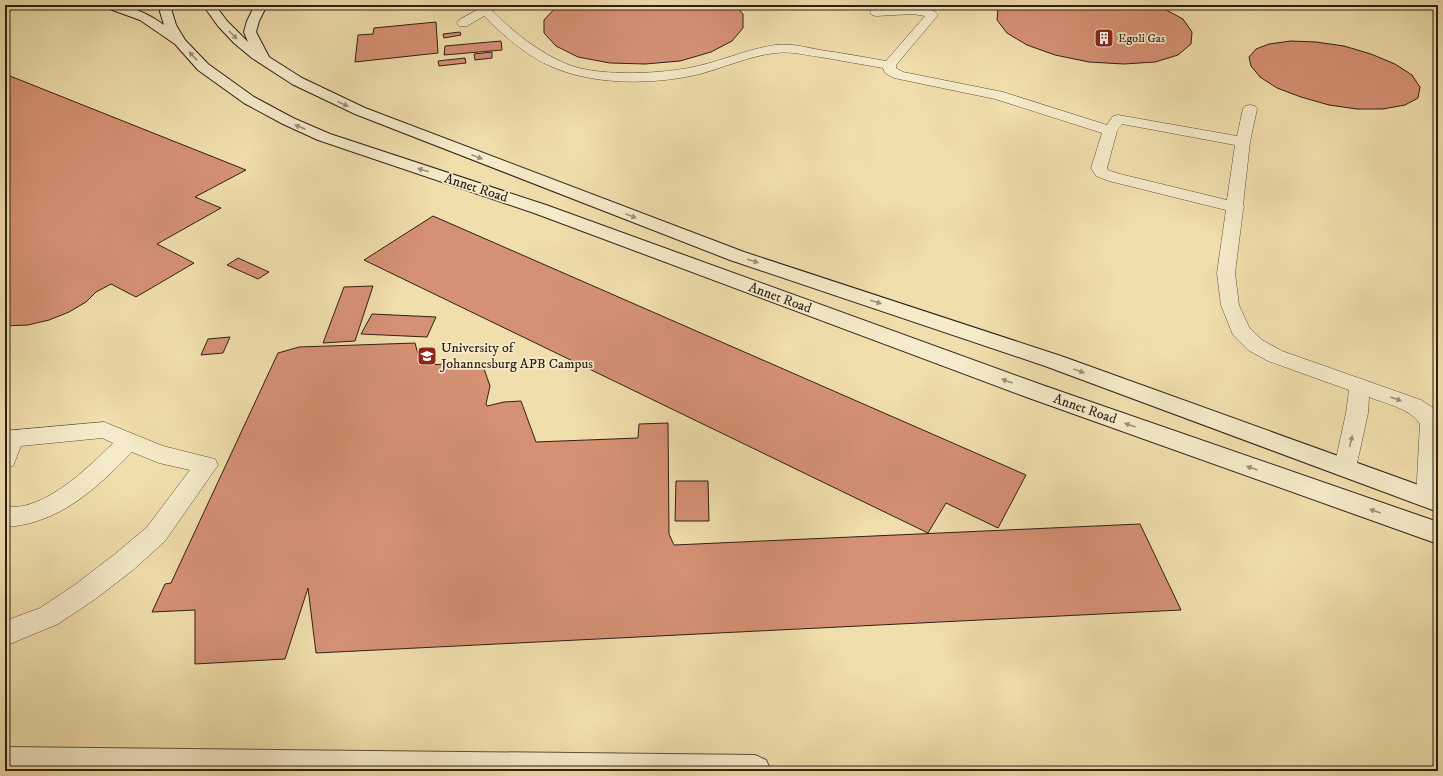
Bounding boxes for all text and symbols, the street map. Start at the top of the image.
building icon: Egoli Gas [1093,27,1115,49]
one-way arrow [229,30,238,40]
place label: Egoli Gas [1118,31,1165,46]
one-way arrow [188,51,197,61]
one-way arrow [337,100,349,107]
one-way arrow [295,124,306,130]
one-way arrow [471,154,483,160]
one-way arrow [417,167,429,173]
street label: Annet Road [442,169,510,207]
one-way arrow [626,213,638,219]
one-way arrow [747,258,759,264]
street label: Annet Road [746,278,814,318]
one-way arrow [871,299,883,305]
place label: University of Johannesburg APB Campus [439,339,593,373]
school or university icon: University of Johannesburg APB Campus [416,345,438,367]
one-way arrow [1073,368,1085,374]
one-way arrow [1001,378,1013,384]
street label: Annet Road [1051,390,1119,428]
one-way arrow [1391,396,1403,402]
one-way arrow [1123,421,1135,427]
one-way arrow [1349,434,1355,447]
one-way arrow [1246,464,1258,470]
one-way arrow [1369,507,1381,513]

